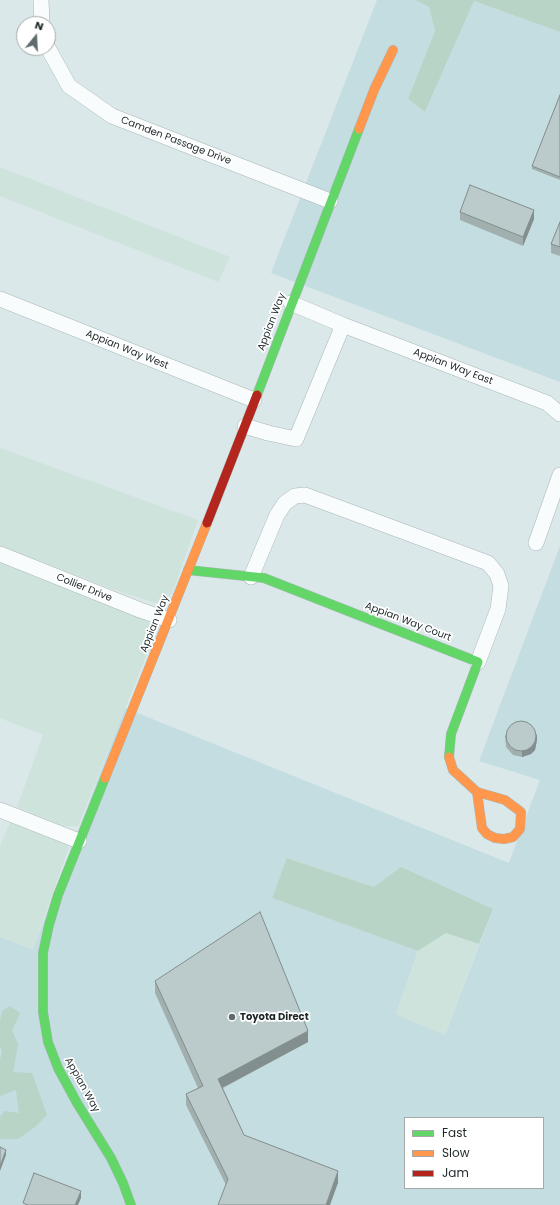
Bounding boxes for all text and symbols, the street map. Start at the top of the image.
north arrow [16,16,56,56]
text: N [33,17,46,34]
street label: Camden Passage Drive [119,114,233,168]
street label: Appian Way [256,292,288,352]
street label: Appian Way West [84,328,170,372]
street label: Appian Way East [412,346,494,388]
street label: Collier Drive [54,571,114,605]
street label: Appian Way [138,594,172,654]
street label: Appian Way Court [363,600,453,644]
place label: Toyota Direct [240,1011,309,1023]
marker: Toyota Direct [227,1012,237,1022]
street label: Appian Way [62,1056,102,1114]
legend [404,1117,544,1189]
text: Fast [442,1124,467,1141]
text: Slow [442,1144,470,1161]
text: Jam [442,1164,469,1181]

